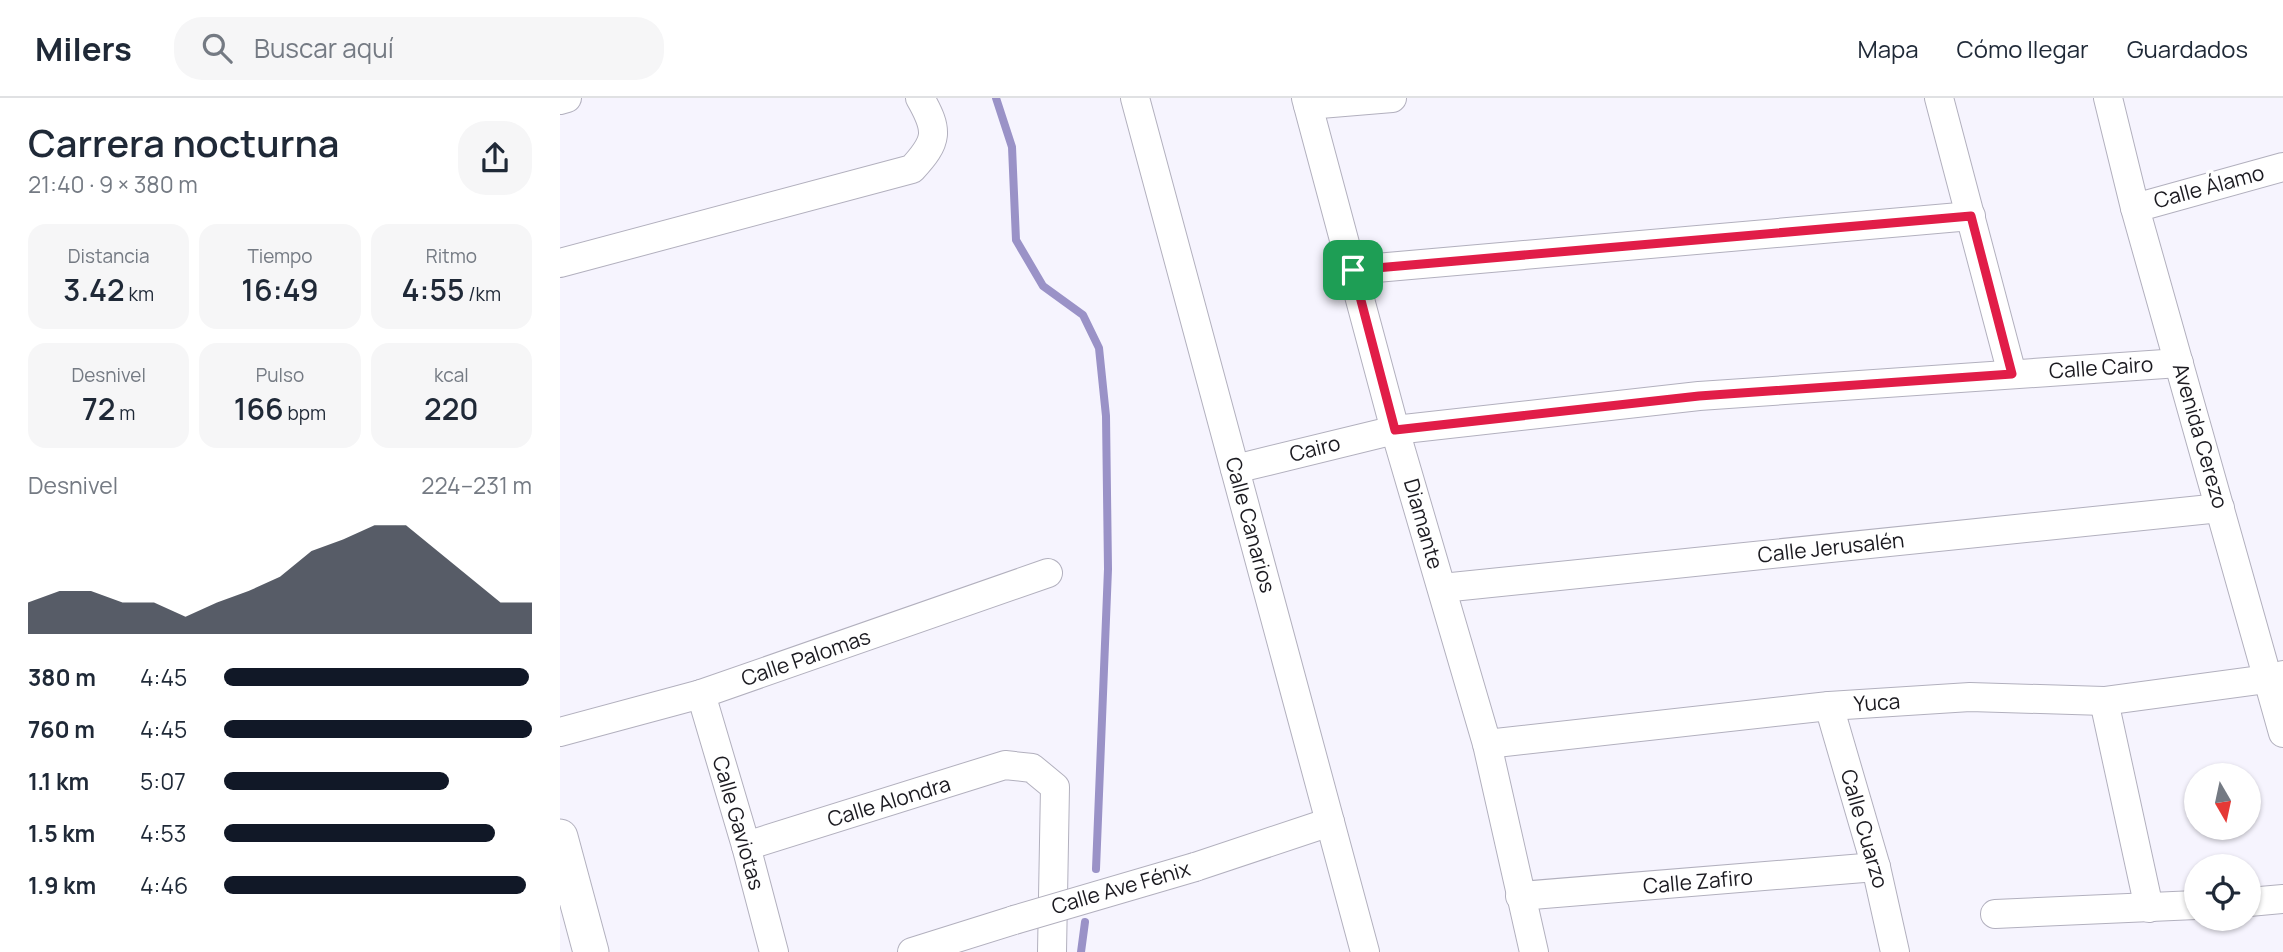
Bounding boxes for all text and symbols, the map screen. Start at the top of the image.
search box [174,17,664,80]
text: Milers [35,26,132,71]
icon: search [198,29,236,67]
text: Buscar aquí [254,30,394,66]
text: Mapa [1858,32,1919,65]
text: Cómo llegar [1957,32,2089,65]
text: Guardados [2127,32,2248,65]
text: Carrera nocturna [28,116,339,168]
button: share [458,121,532,195]
street label: Calle Álamo [2151,158,2267,214]
text: 21:40 · 9 × 380 m [28,168,198,200]
pin [1323,240,1383,300]
text: Distancia [68,243,150,269]
text: Tiempo [247,243,313,269]
text: Ritmo [426,243,477,269]
icon: arrive [1334,251,1372,289]
text: 3.42 [63,269,125,310]
text: 16:49 [241,269,319,310]
text: 4:55 [402,269,464,310]
text: km [125,281,154,307]
text: /km [464,281,501,307]
street label: Calle Cairo [2048,349,2154,385]
street label: Avenida Cerezo [2167,360,2235,512]
text: Desnivel [71,362,146,388]
text: Pulso [256,362,304,388]
text: kcal [434,362,469,388]
text: 72 [82,388,115,429]
text: 166 [234,388,284,429]
text: 220 [424,388,479,429]
text: m [115,400,135,426]
text: bpm [284,400,326,426]
street label: Cairo [1286,428,1343,468]
street label: Calle Canarios [1219,454,1283,596]
text: Desnivel [28,469,118,501]
text: 224–231 m [421,469,532,501]
street label: Diamante [1398,475,1450,572]
street label: Calle Jerusalén [1756,525,1905,569]
street label: Calle Palomas [737,622,874,692]
text: 380 m [28,661,96,693]
text: 4:45 [140,661,187,693]
street label: Yuca [1853,686,1901,718]
text: 760 m [28,713,95,745]
text: 4:45 [140,713,187,745]
street label: Calle Gaviotas [706,752,771,893]
north arrow [2184,763,2261,840]
map controls [2184,763,2261,931]
text: 1.1 km [28,765,89,797]
text: 5:07 [140,765,186,797]
street label: Calle Cuarzo [1835,766,1895,891]
street label: Calle Alondra [824,769,954,833]
text: 1.5 km [28,817,95,849]
text: 4:53 [140,817,186,849]
street label: Calle Ave Fénix [1048,854,1193,920]
button: locate [2184,854,2261,931]
street label: Calle Zafiro [1642,862,1754,900]
text: 1.9 km [28,869,96,901]
text: 4:46 [140,869,188,901]

